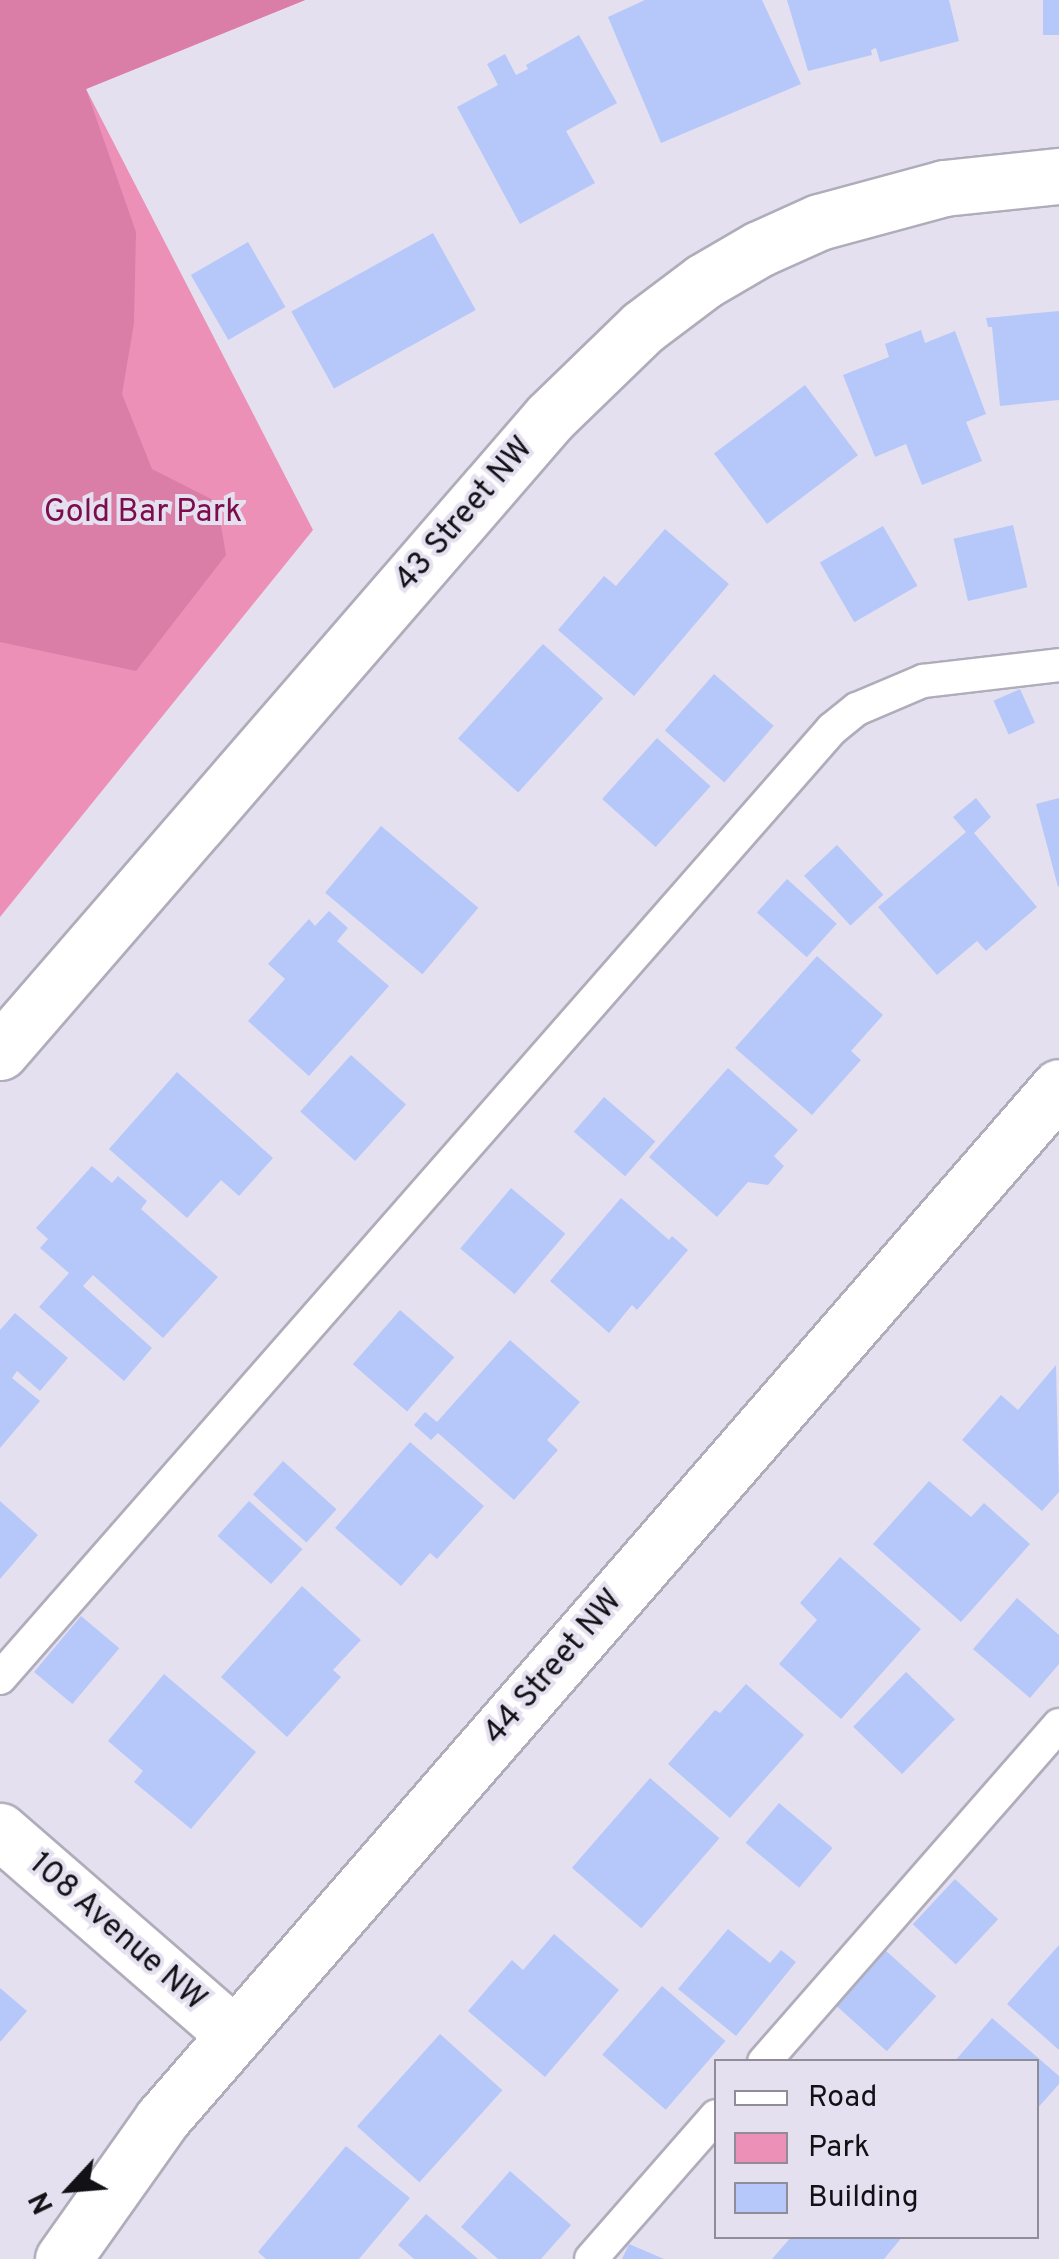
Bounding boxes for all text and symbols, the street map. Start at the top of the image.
street label: 43 Street NW [388,430,542,600]
park label: Gold Bar Park [44,494,242,532]
street label: 44 Street NW [476,1583,632,1753]
street label: 108 Avenue NW [20,1845,214,2021]
legend [714,2059,1039,2239]
text: Road [808,2080,877,2117]
text: Park [808,2130,870,2167]
north arrow [20,2139,120,2239]
text: Building [808,2180,919,2217]
text: N [22,2185,64,2219]

